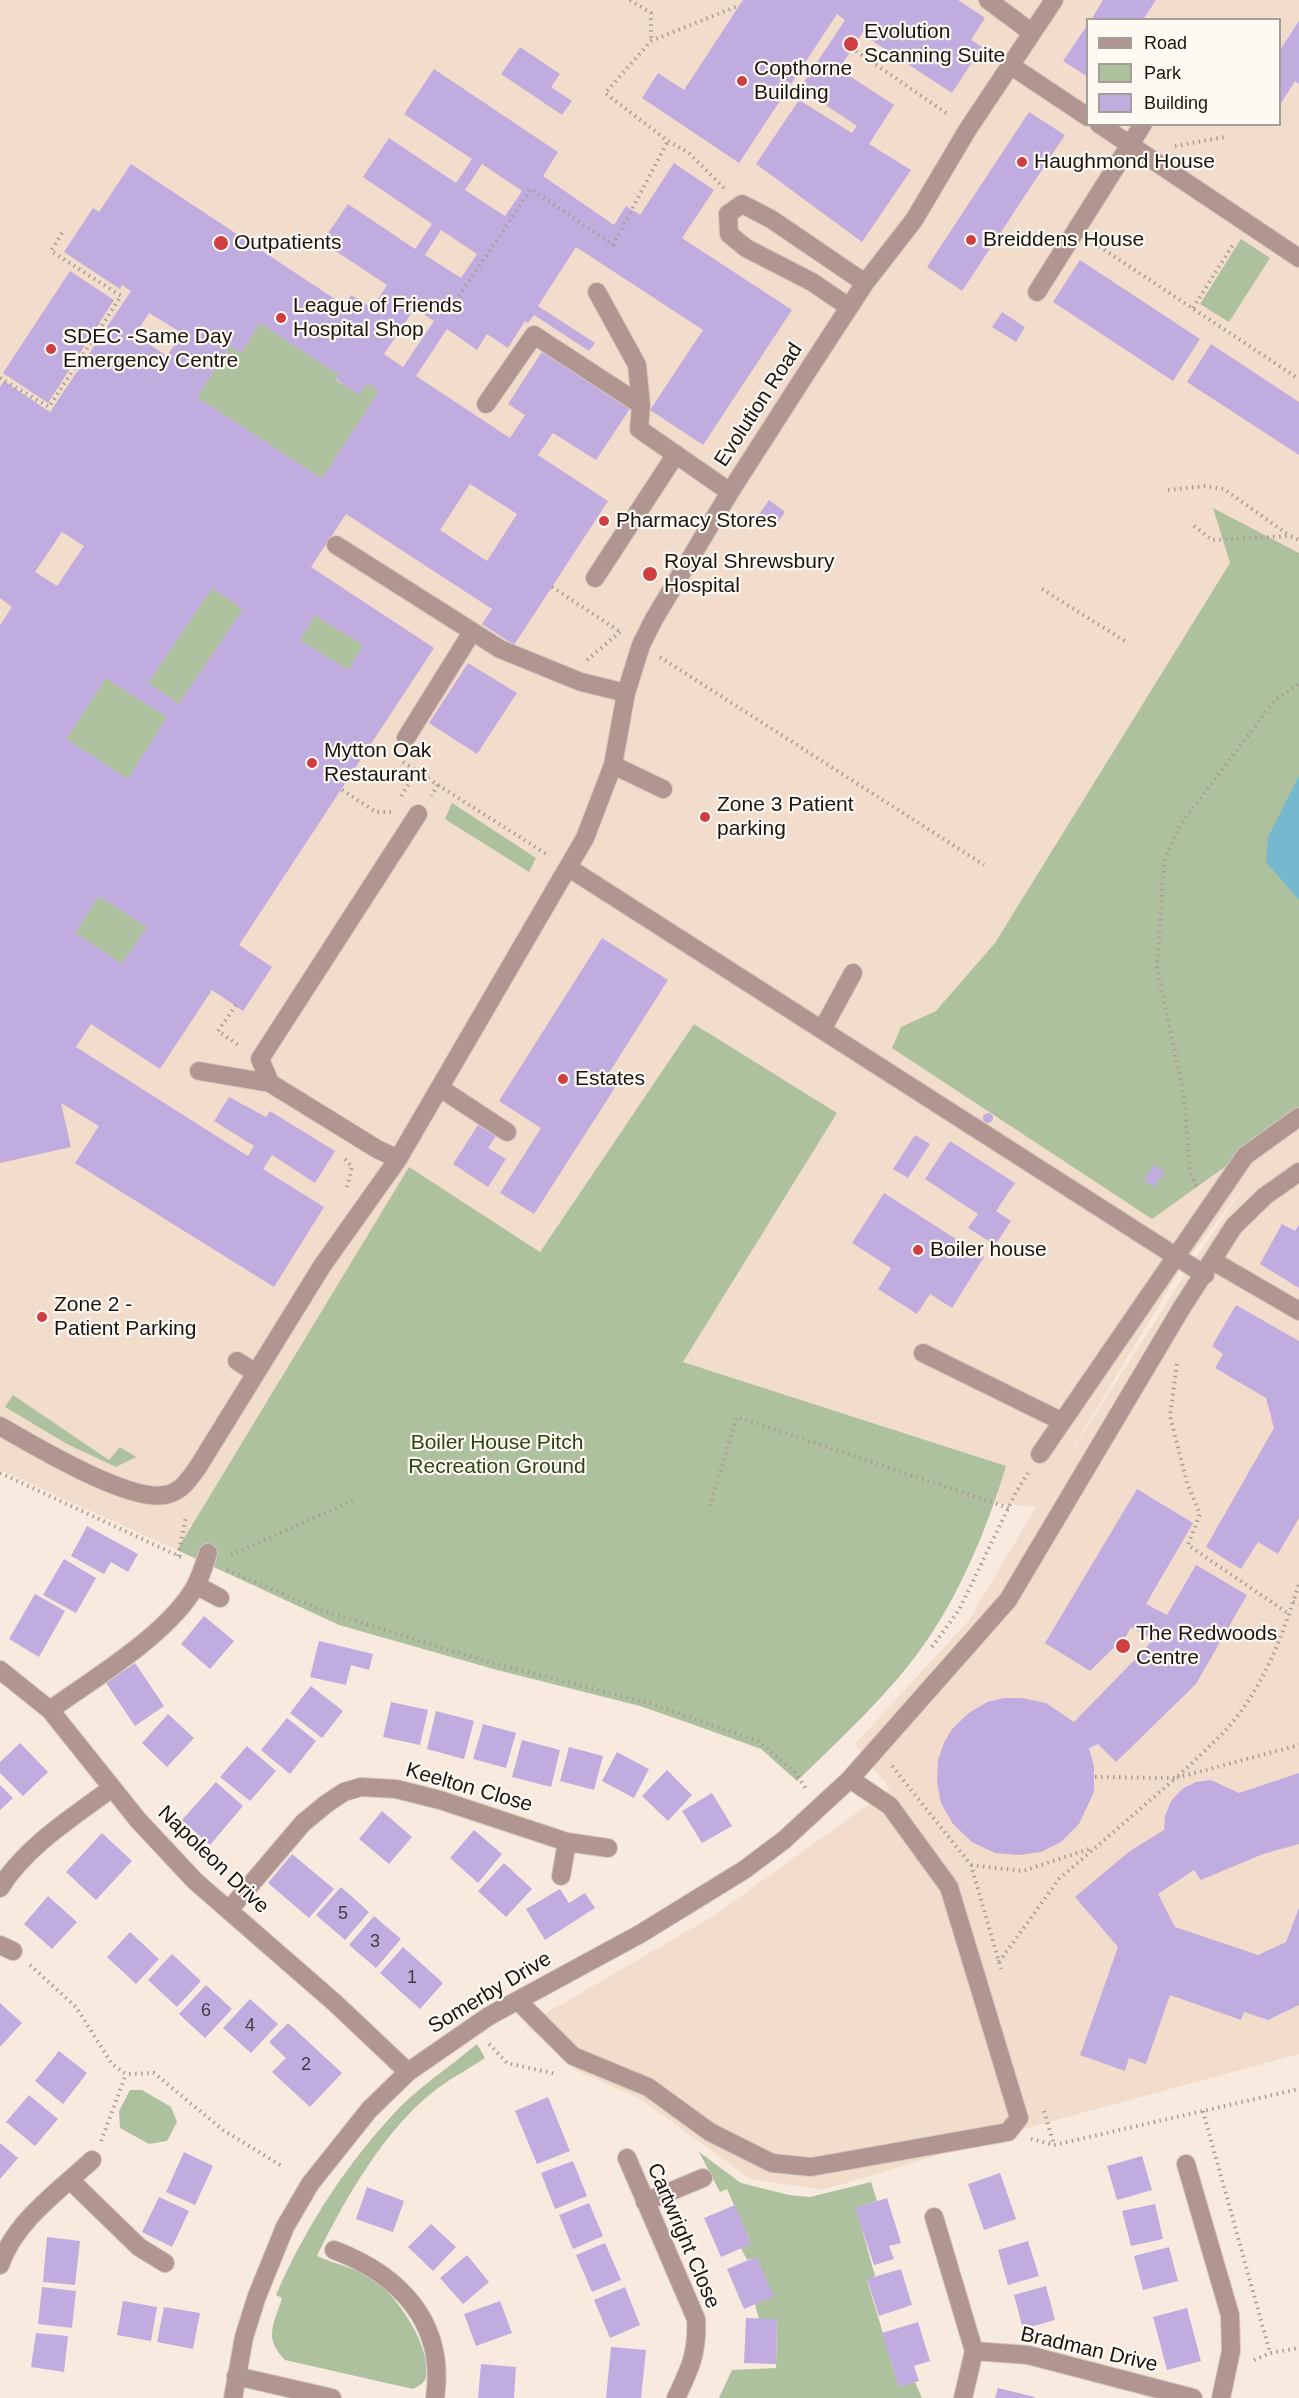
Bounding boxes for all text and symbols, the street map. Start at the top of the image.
legend [1086,18,1281,126]
place label: Evolution Scanning Suite [864,19,1005,69]
text: Road [1144,33,1187,53]
marker: Evolution Scanning Suite [842,35,860,53]
place label: Copthorne Building [754,56,852,106]
text: Park [1144,63,1181,83]
marker: Copthorne Building [735,74,749,88]
text: Building [1144,93,1208,113]
place label: Haughmond House [1034,149,1215,175]
marker: Haughmond House [1015,155,1029,169]
place label: Breiddens House [983,227,1144,253]
place label: Outpatients [234,230,341,256]
marker: Breiddens House [964,233,978,247]
marker: Outpatients [212,234,230,252]
place label: League of Friends Hospital Shop [293,293,462,343]
marker: League of Friends Hospital Shop [274,311,288,325]
place label: SDEC -Same Day Emergency Centre [63,324,238,374]
street label: Evolution Road [710,338,808,472]
marker: SDEC -Same Day Emergency Centre [44,342,58,356]
place label: Pharmacy Stores [616,508,777,534]
marker: Pharmacy Stores [597,514,611,528]
place label: Royal Shrewsbury Hospital [664,549,834,599]
marker: Royal Shrewsbury Hospital [641,565,659,583]
place label: Mytton Oak Restaurant [324,738,431,788]
marker: Mytton Oak Restaurant [305,756,319,770]
place label: Zone 3 Patient parking [717,792,854,842]
marker: Zone 3 Patient parking [698,810,712,824]
place label: Estates [575,1066,645,1092]
marker: Estates [556,1072,570,1086]
place label: Boiler house [930,1237,1047,1263]
marker: Boiler house [911,1243,925,1257]
place label: Zone 2 - Patient Parking [54,1292,196,1342]
marker: Zone 2 - Patient Parking [35,1310,49,1324]
park label: Boiler House Pitch Recreation Ground [408,1430,586,1480]
place label: The Redwoods Centre [1136,1621,1277,1671]
marker: The Redwoods Centre [1114,1637,1132,1655]
street label: Keelton Close [403,1758,535,1818]
street label: Napoleon Drive [152,1801,274,1919]
house number: 5 [338,1903,348,1925]
house number: 3 [370,1931,380,1953]
street label: Somerby Drive [424,1946,556,2040]
house number: 1 [407,1967,417,1989]
house number: 6 [201,2000,211,2022]
house number: 4 [245,2015,255,2037]
house number: 2 [301,2054,311,2076]
street label: Cartwright Close [641,2160,725,2312]
street label: Bradman Drive [1018,2322,1160,2378]

